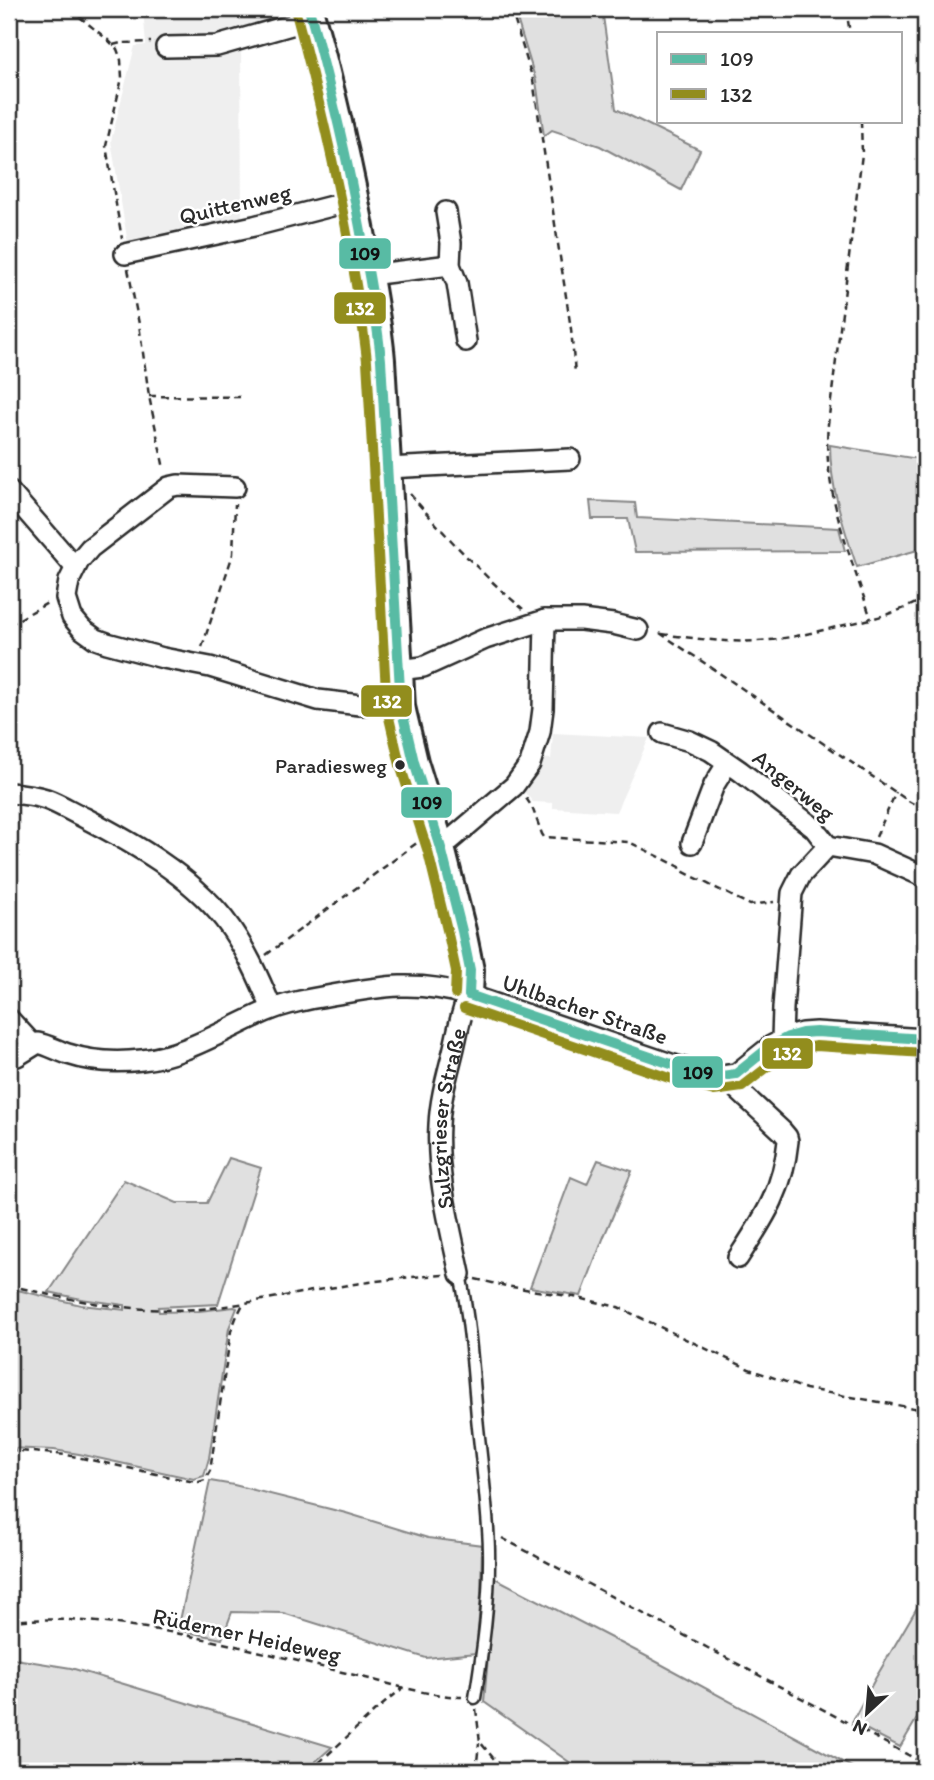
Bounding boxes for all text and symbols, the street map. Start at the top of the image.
legend [657,32,902,122]
text: 109 [720,46,754,71]
text: 132 [720,82,752,107]
street label: Quittenweg [176,177,294,230]
line badge: 109 [338,237,392,270]
text: 109 [350,242,380,265]
line badge: 132 [333,291,387,325]
text: 132 [345,297,375,320]
line badge: 132 [360,684,413,718]
text: 132 [372,690,402,713]
street label: Angerweg [747,743,841,827]
place label: Paradiesweg [275,753,387,778]
marker: Paradiesweg [393,758,407,772]
line badge: 109 [400,786,453,819]
text: 109 [412,791,442,814]
street label: Uhlbacher Straße [499,968,671,1050]
street label: Sulzgrieser Straße [425,1025,472,1211]
line badge: 132 [761,1037,814,1070]
text: 132 [772,1042,802,1065]
line badge: 109 [671,1055,724,1089]
text: 109 [683,1061,713,1084]
street label: Rüderner Heideweg [150,1601,344,1669]
north arrow [832,1678,902,1748]
text: N [849,1715,871,1741]

